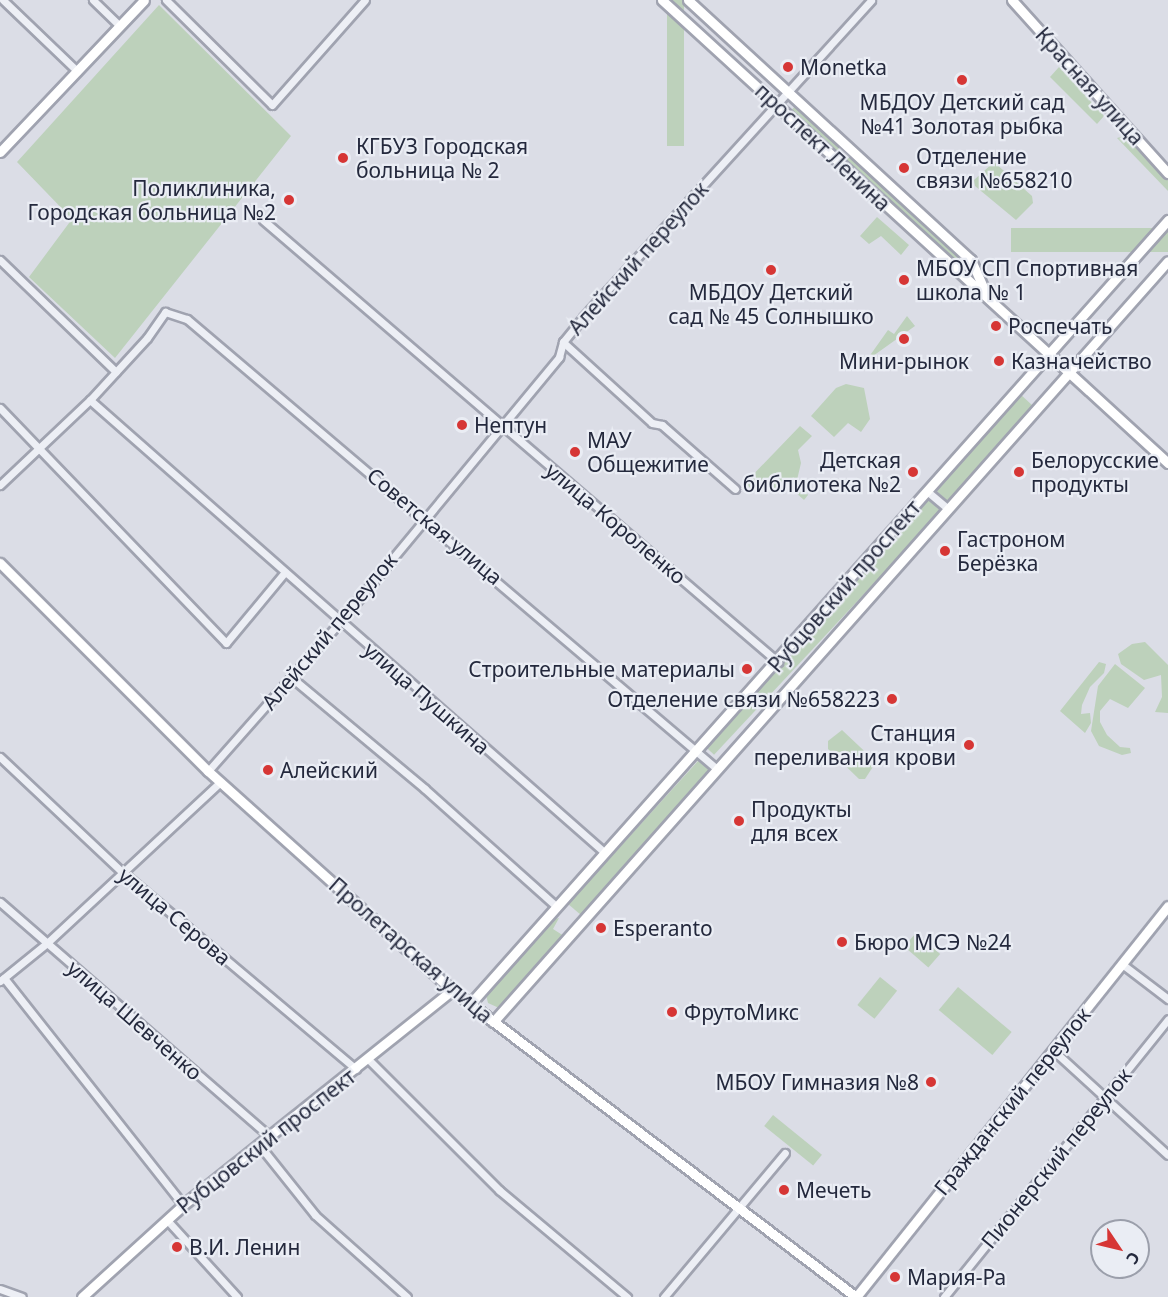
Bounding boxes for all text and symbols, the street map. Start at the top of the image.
street label: Красная улица [1031,22,1149,150]
place label: Monetka [800,54,887,80]
marker: Monetka [781,60,795,74]
marker: МБДОУ Детский сад №41 Золотая рыбка [955,73,969,87]
street label: проспект Ленина [750,78,896,216]
place label: МБДОУ Детский сад №41 Золотая рыбка [860,89,1064,139]
place label: КГБУЗ Городская больница № 2 [356,133,528,183]
place label: Отделение связи №658210 [916,143,1073,193]
marker: КГБУЗ Городская больница № 2 [334,149,352,167]
marker: Отделение связи №658210 [897,161,911,175]
place label: Поликлиника, Городская больница №2 [27,175,276,225]
street label: Алейский переулок [563,176,713,340]
marker: Поликлиника, Городская больница №2 [280,191,298,209]
place label: МБОУ СП Спортивная школа № 1 [916,255,1138,305]
marker: МБДОУ Детский сад № 45 Солнышко [764,263,778,277]
marker: МБОУ СП Спортивная школа № 1 [897,273,911,287]
place label: МБДОУ Детский сад № 45 Солнышко [668,279,874,329]
place label: Роспечать [1008,313,1112,339]
marker: Роспечать [989,319,1003,333]
marker: Мини-рынок [897,332,911,346]
place label: Мини-рынок [839,348,969,374]
place label: Казначейство [1011,348,1152,374]
marker: Казначейство [992,354,1006,368]
place label: Нептун [474,412,547,438]
marker: Нептун [455,418,469,432]
place label: МАУ Общежитие [587,427,709,477]
marker: МАУ Общежитие [568,445,582,459]
place label: Детская библиотека №2 [743,447,901,497]
place label: Белорусские продукты [1031,447,1159,497]
street label: улица Короленко [541,457,691,589]
street label: Советская улица [362,462,508,590]
marker: Детская библиотека №2 [906,465,920,479]
marker: Белорусские продукты [1012,465,1026,479]
street label: Рубцовский проспект [762,495,926,677]
place label: Гастроном Берёзка [957,526,1065,576]
marker: Гастроном Берёзка [938,544,952,558]
street label: Алейский переулок [256,547,402,715]
street label: улица Пушкина [359,636,495,760]
place label: Строительные материалы [468,656,735,682]
marker: Строительные материалы [740,662,754,676]
place label: Отделение связи №658223 [607,686,880,712]
marker: Отделение связи №658223 [885,692,899,706]
place label: Станция переливания крови [754,720,956,770]
marker: Станция переливания крови [960,736,978,754]
place label: Алейский [280,757,378,783]
marker: Алейский [261,763,275,777]
place label: Продукты для всех [751,796,852,846]
marker: Продукты для всех [732,814,746,828]
street label: улица Серова [114,862,236,970]
street label: Пролетарская улица [324,872,498,1028]
place label: Esperanto [613,915,713,941]
marker: Esperanto [594,921,608,935]
place label: Бюро МСЭ №24 [854,929,1011,955]
marker: Бюро МСЭ №24 [835,935,849,949]
street label: улица Шевченко [63,955,207,1085]
place label: ФрутоМикс [684,999,799,1025]
street label: Гражданский переулок [929,1002,1095,1200]
marker: ФрутоМикс [665,1005,679,1019]
street label: Рубцовский проспект [172,1063,360,1219]
street label: Пионерский переулок [975,1063,1137,1253]
place label: МБОУ Гимназия №8 [715,1069,919,1095]
marker: МБОУ Гимназия №8 [924,1075,938,1089]
place label: Мечеть [796,1177,871,1203]
marker: Мечеть [777,1183,791,1197]
north arrow [1090,1219,1150,1279]
place label: В.И. Ленин [189,1234,300,1260]
marker: В.И. Ленин [170,1240,184,1254]
text: С [1121,1248,1145,1269]
place label: Мария-Ра [907,1264,1006,1290]
marker: Мария-Ра [888,1270,902,1284]

